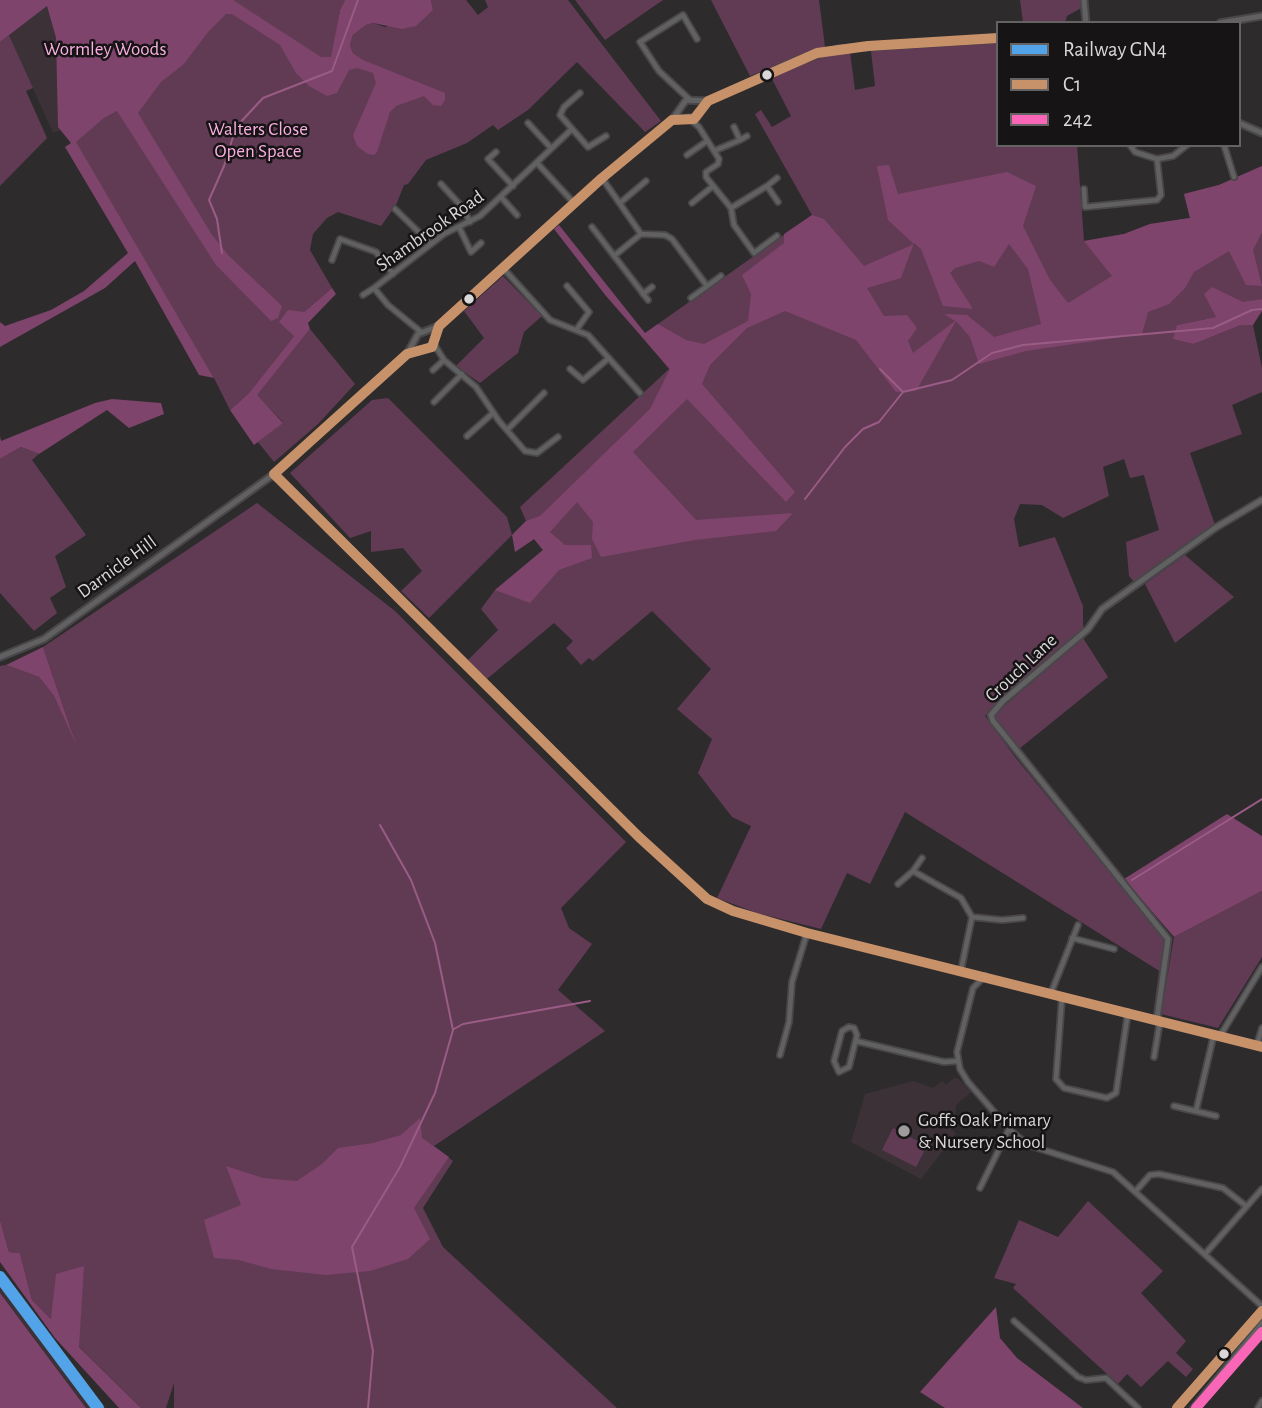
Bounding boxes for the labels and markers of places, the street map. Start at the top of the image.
unlabelled marker [760,68,774,82]
unlabelled marker [462,292,476,306]
place label: Goffs Oak Primary & Nursery School [918,1109,1051,1153]
marker: Goffs Oak Primary & Nursery School [896,1123,912,1139]
unlabelled marker [1217,1347,1231,1361]

